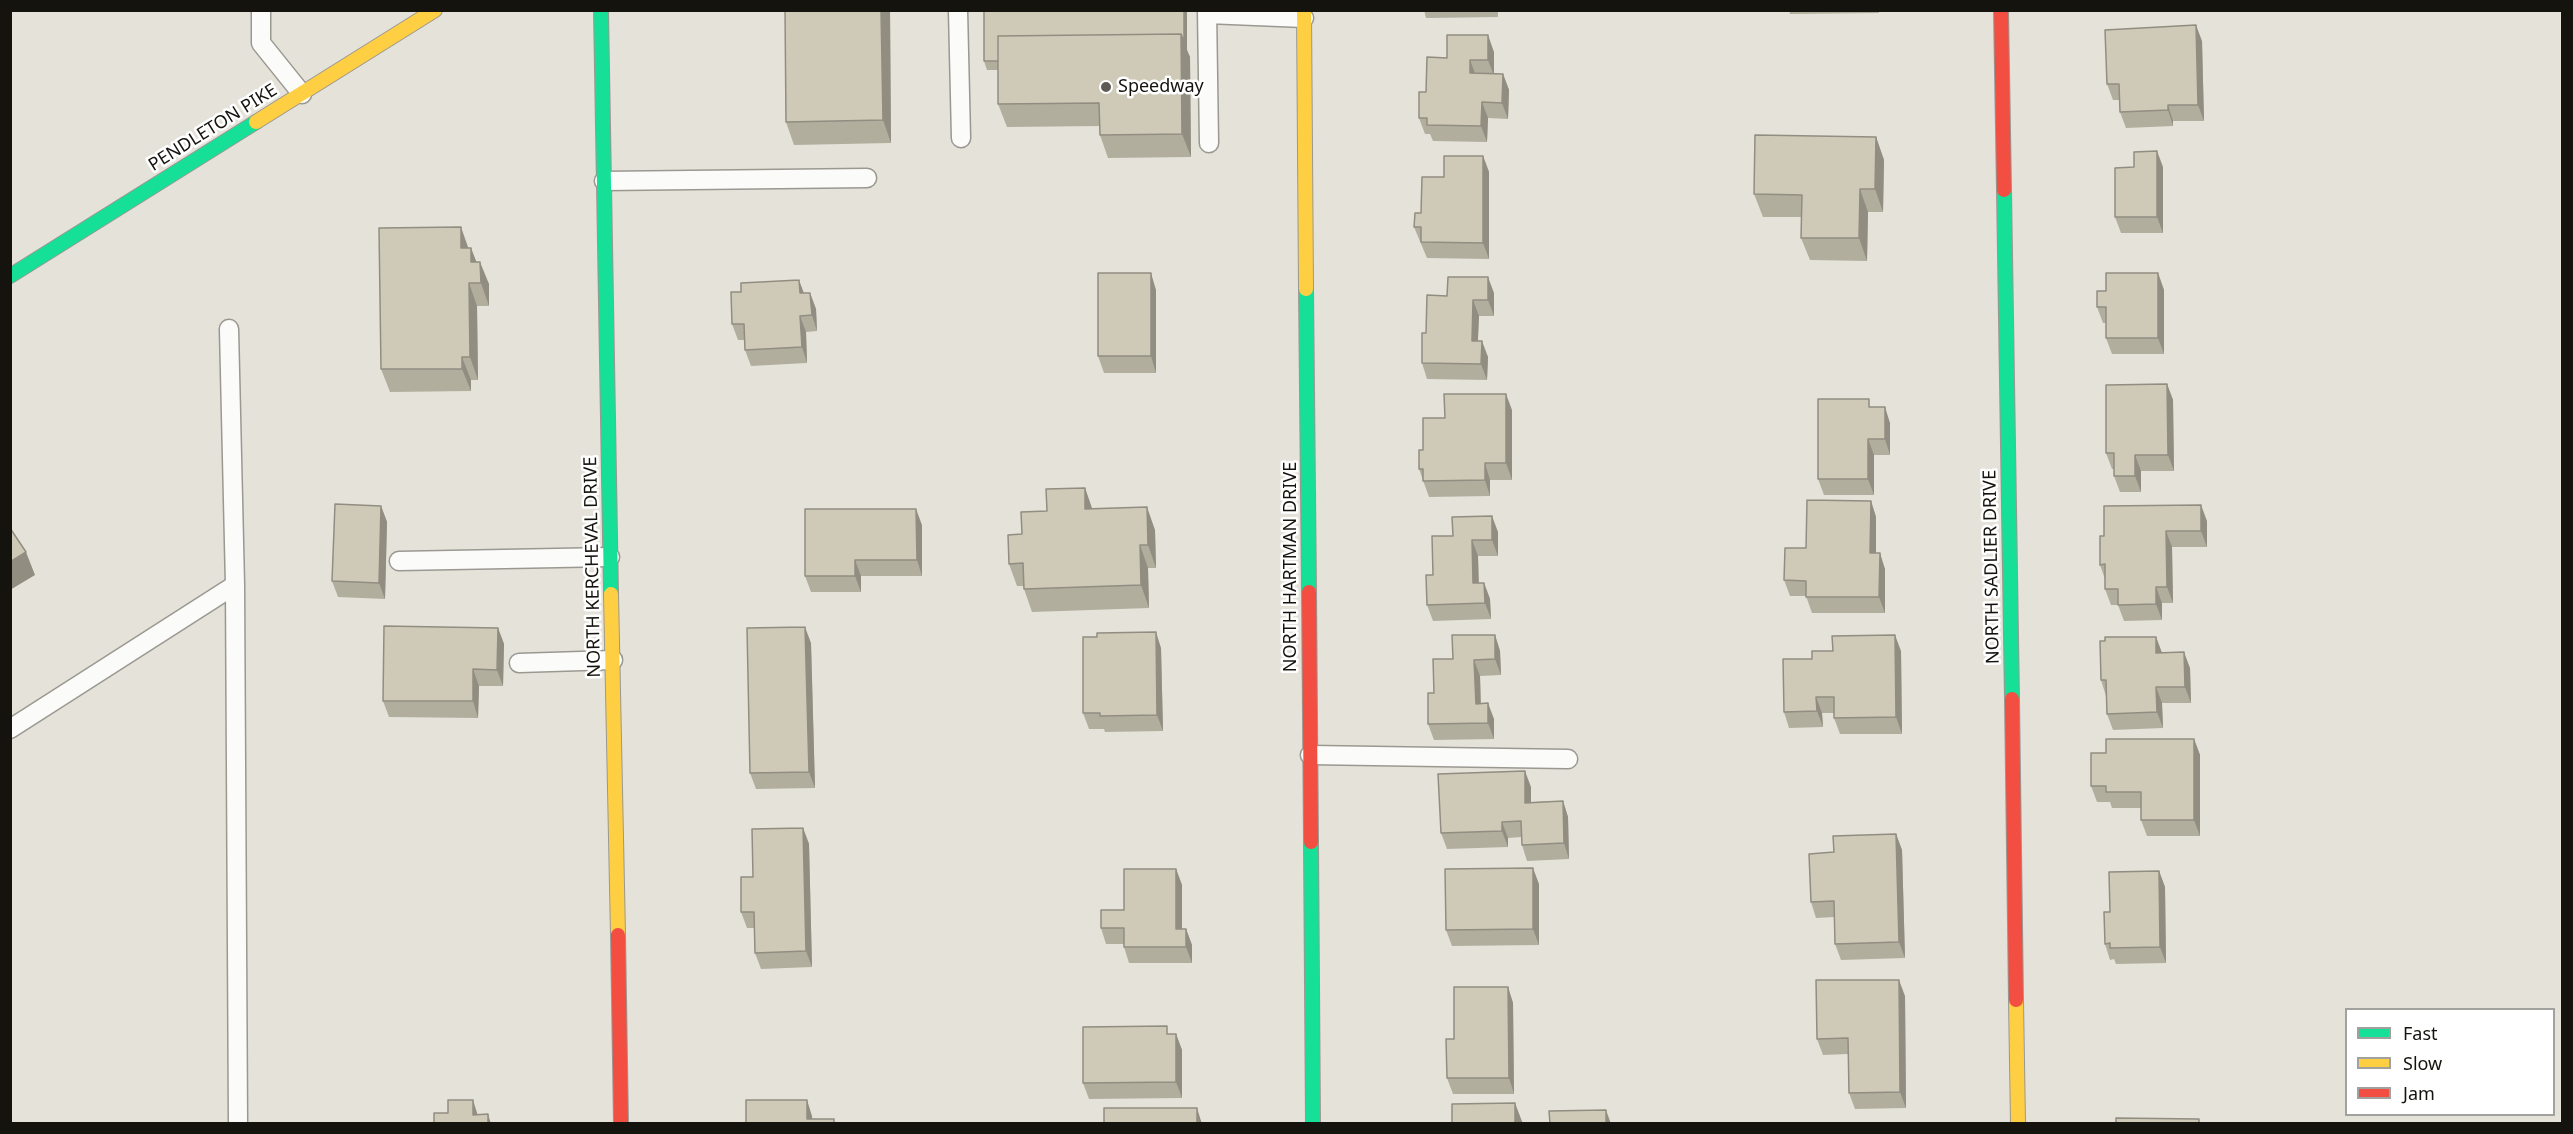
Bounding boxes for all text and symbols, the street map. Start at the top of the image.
place label: Speedway [1118,76,1204,98]
street label: PENDLETON PIKE [145,80,281,176]
marker: Speedway [1099,80,1113,94]
street label: NORTH KERCHEVAL DRIVE [580,456,606,678]
street label: NORTH HARTMAN DRIVE [1280,462,1302,672]
street label: NORTH SADLIER DRIVE [1980,470,2004,664]
legend [2345,1008,2555,1116]
text: Fast [2403,1021,2438,1045]
text: Slow [2403,1051,2442,1075]
text: Jam [2403,1081,2435,1105]

